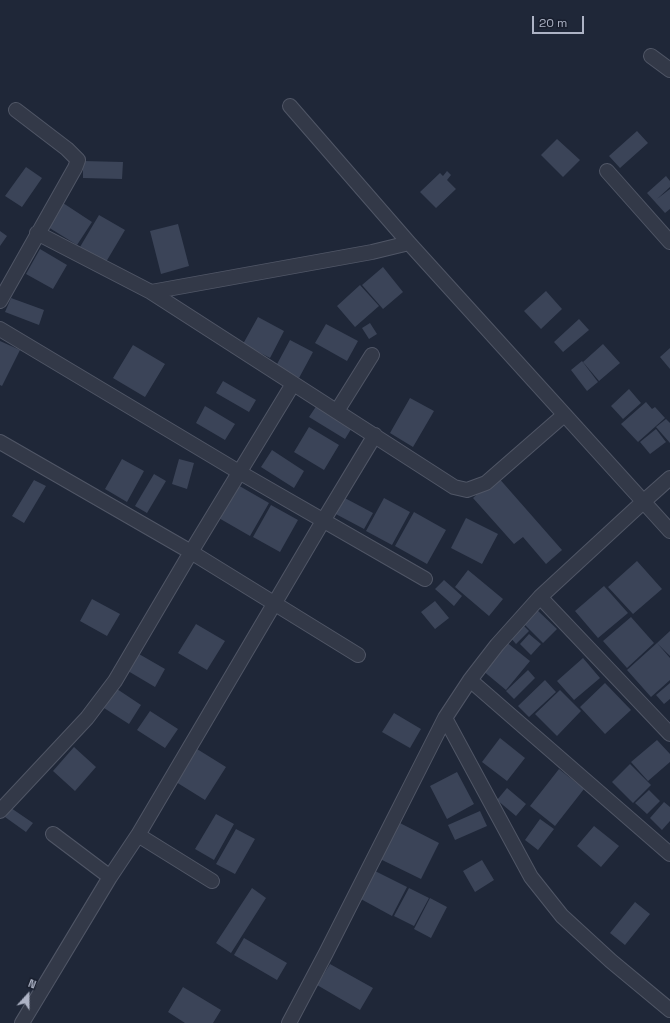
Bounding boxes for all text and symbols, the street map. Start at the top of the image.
scale bar [534,8,586,34]
text: 20 m [539,15,567,31]
north arrow [8,975,48,1015]
text: N [26,976,38,992]

